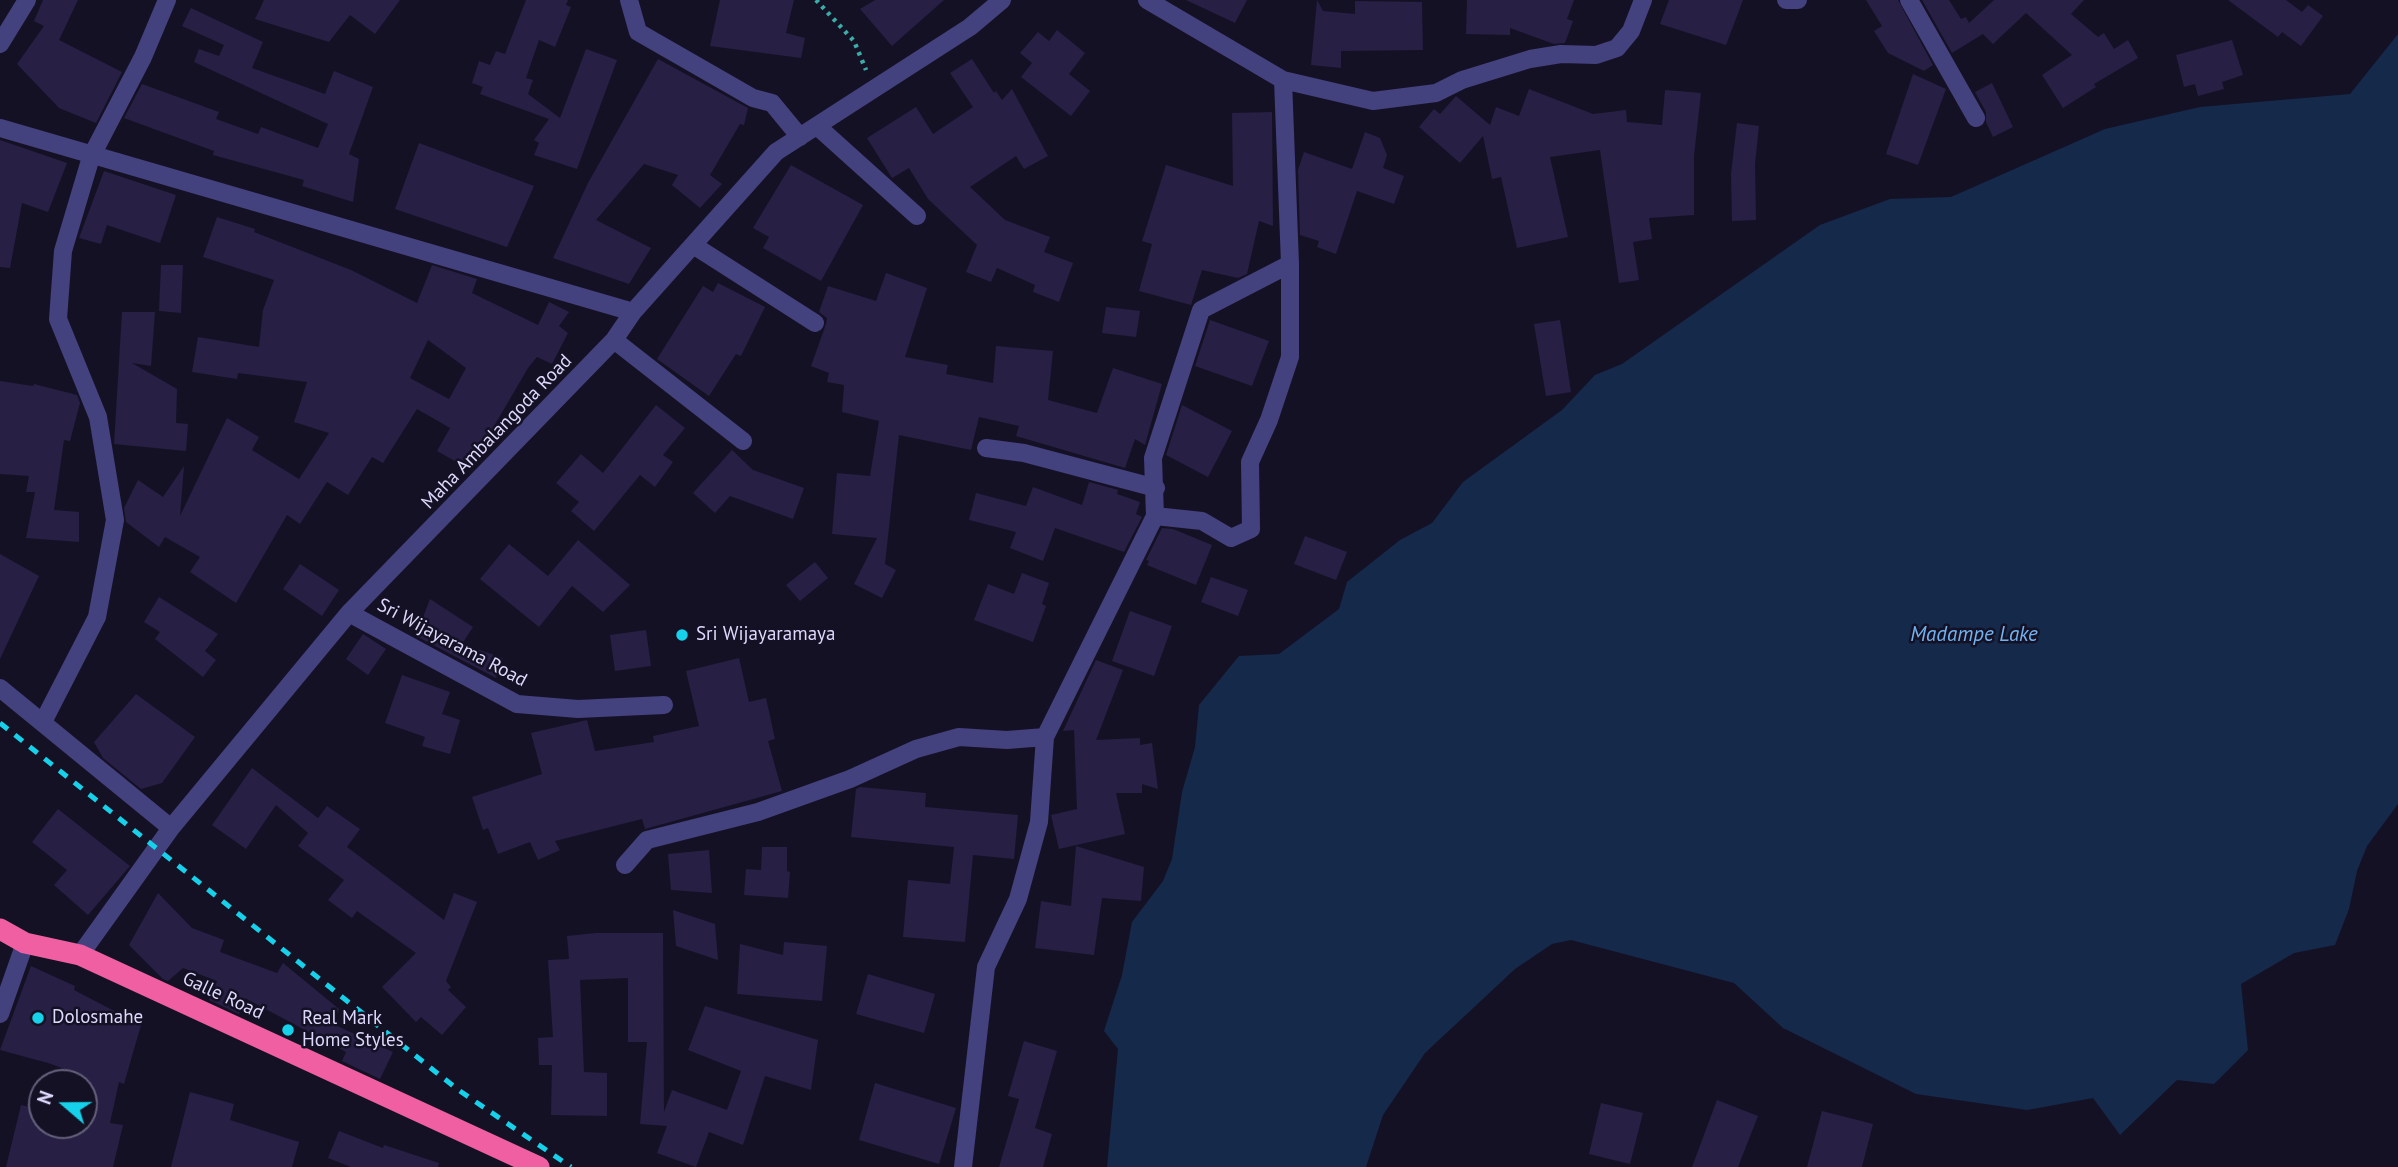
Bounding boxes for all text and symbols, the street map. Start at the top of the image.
street label: Maha Ambalangoda Road [417,350,577,514]
street label: Sri Wijayarama Road [373,594,531,692]
water label: Madampe Lake [1910,622,2038,648]
place label: Sri Wijayaramaya [696,624,835,646]
marker: Sri Wijayaramaya [674,627,690,643]
street label: Galle Road [179,967,267,1025]
place label: Dolosmahe [52,1007,143,1029]
place label: Real Mark Home Styles [302,1008,404,1052]
marker: Dolosmahe [30,1010,46,1026]
marker: Real Mark Home Styles [280,1022,296,1038]
north arrow [28,1069,98,1139]
text: N [32,1088,59,1107]

